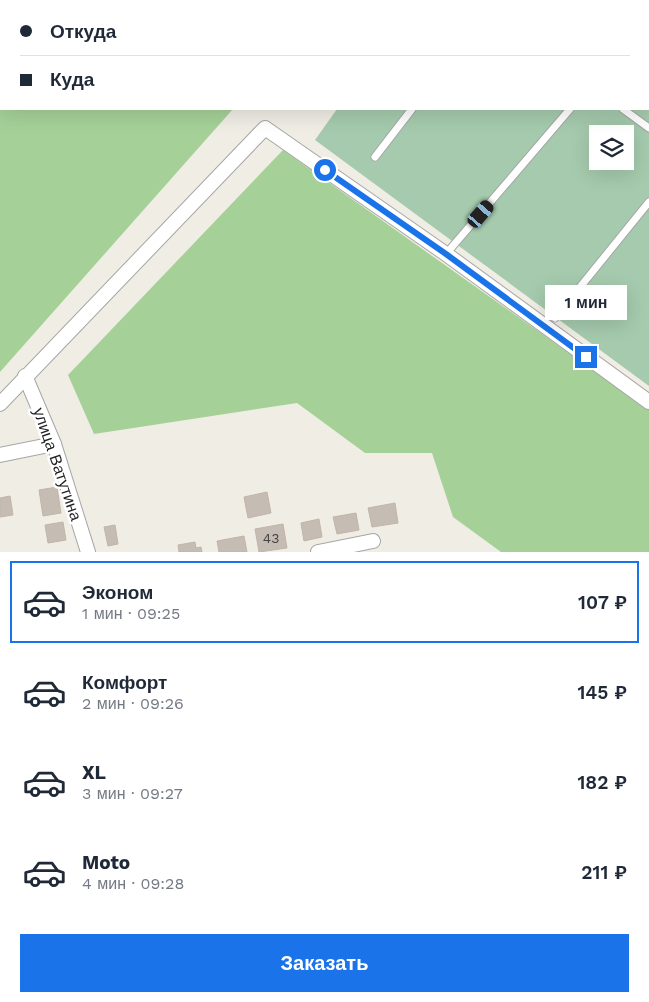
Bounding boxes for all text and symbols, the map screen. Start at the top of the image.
text: Откуда [50,20,116,43]
text: Куда [50,68,94,91]
map controls [589,125,634,170]
button: layers [589,125,634,170]
route start [314,159,336,181]
car [465,198,496,230]
callout: 1 мин [545,284,627,320]
text: 1 мин [565,293,607,312]
route end [575,346,597,368]
street label: улица Ватутина [29,405,86,523]
house number: 43 [263,530,279,546]
icon: car [22,580,67,625]
text: Эконом [82,581,153,604]
text: 107 ₽ [578,591,627,614]
text: 1 мин · 09:25 [82,604,180,623]
icon: car [22,670,67,715]
text: Комфорт [82,671,167,694]
text: 145 ₽ [577,681,627,704]
text: 2 мин · 09:26 [82,694,184,713]
icon: car [22,760,67,805]
text: XL [82,761,106,784]
text: 182 ₽ [577,771,627,794]
text: 3 мин · 09:27 [82,784,183,803]
icon: car [22,850,67,895]
text: Moto [82,851,130,874]
text: 211 ₽ [581,861,627,884]
text: 4 мин · 09:28 [82,874,184,893]
button: Заказать [20,934,629,992]

